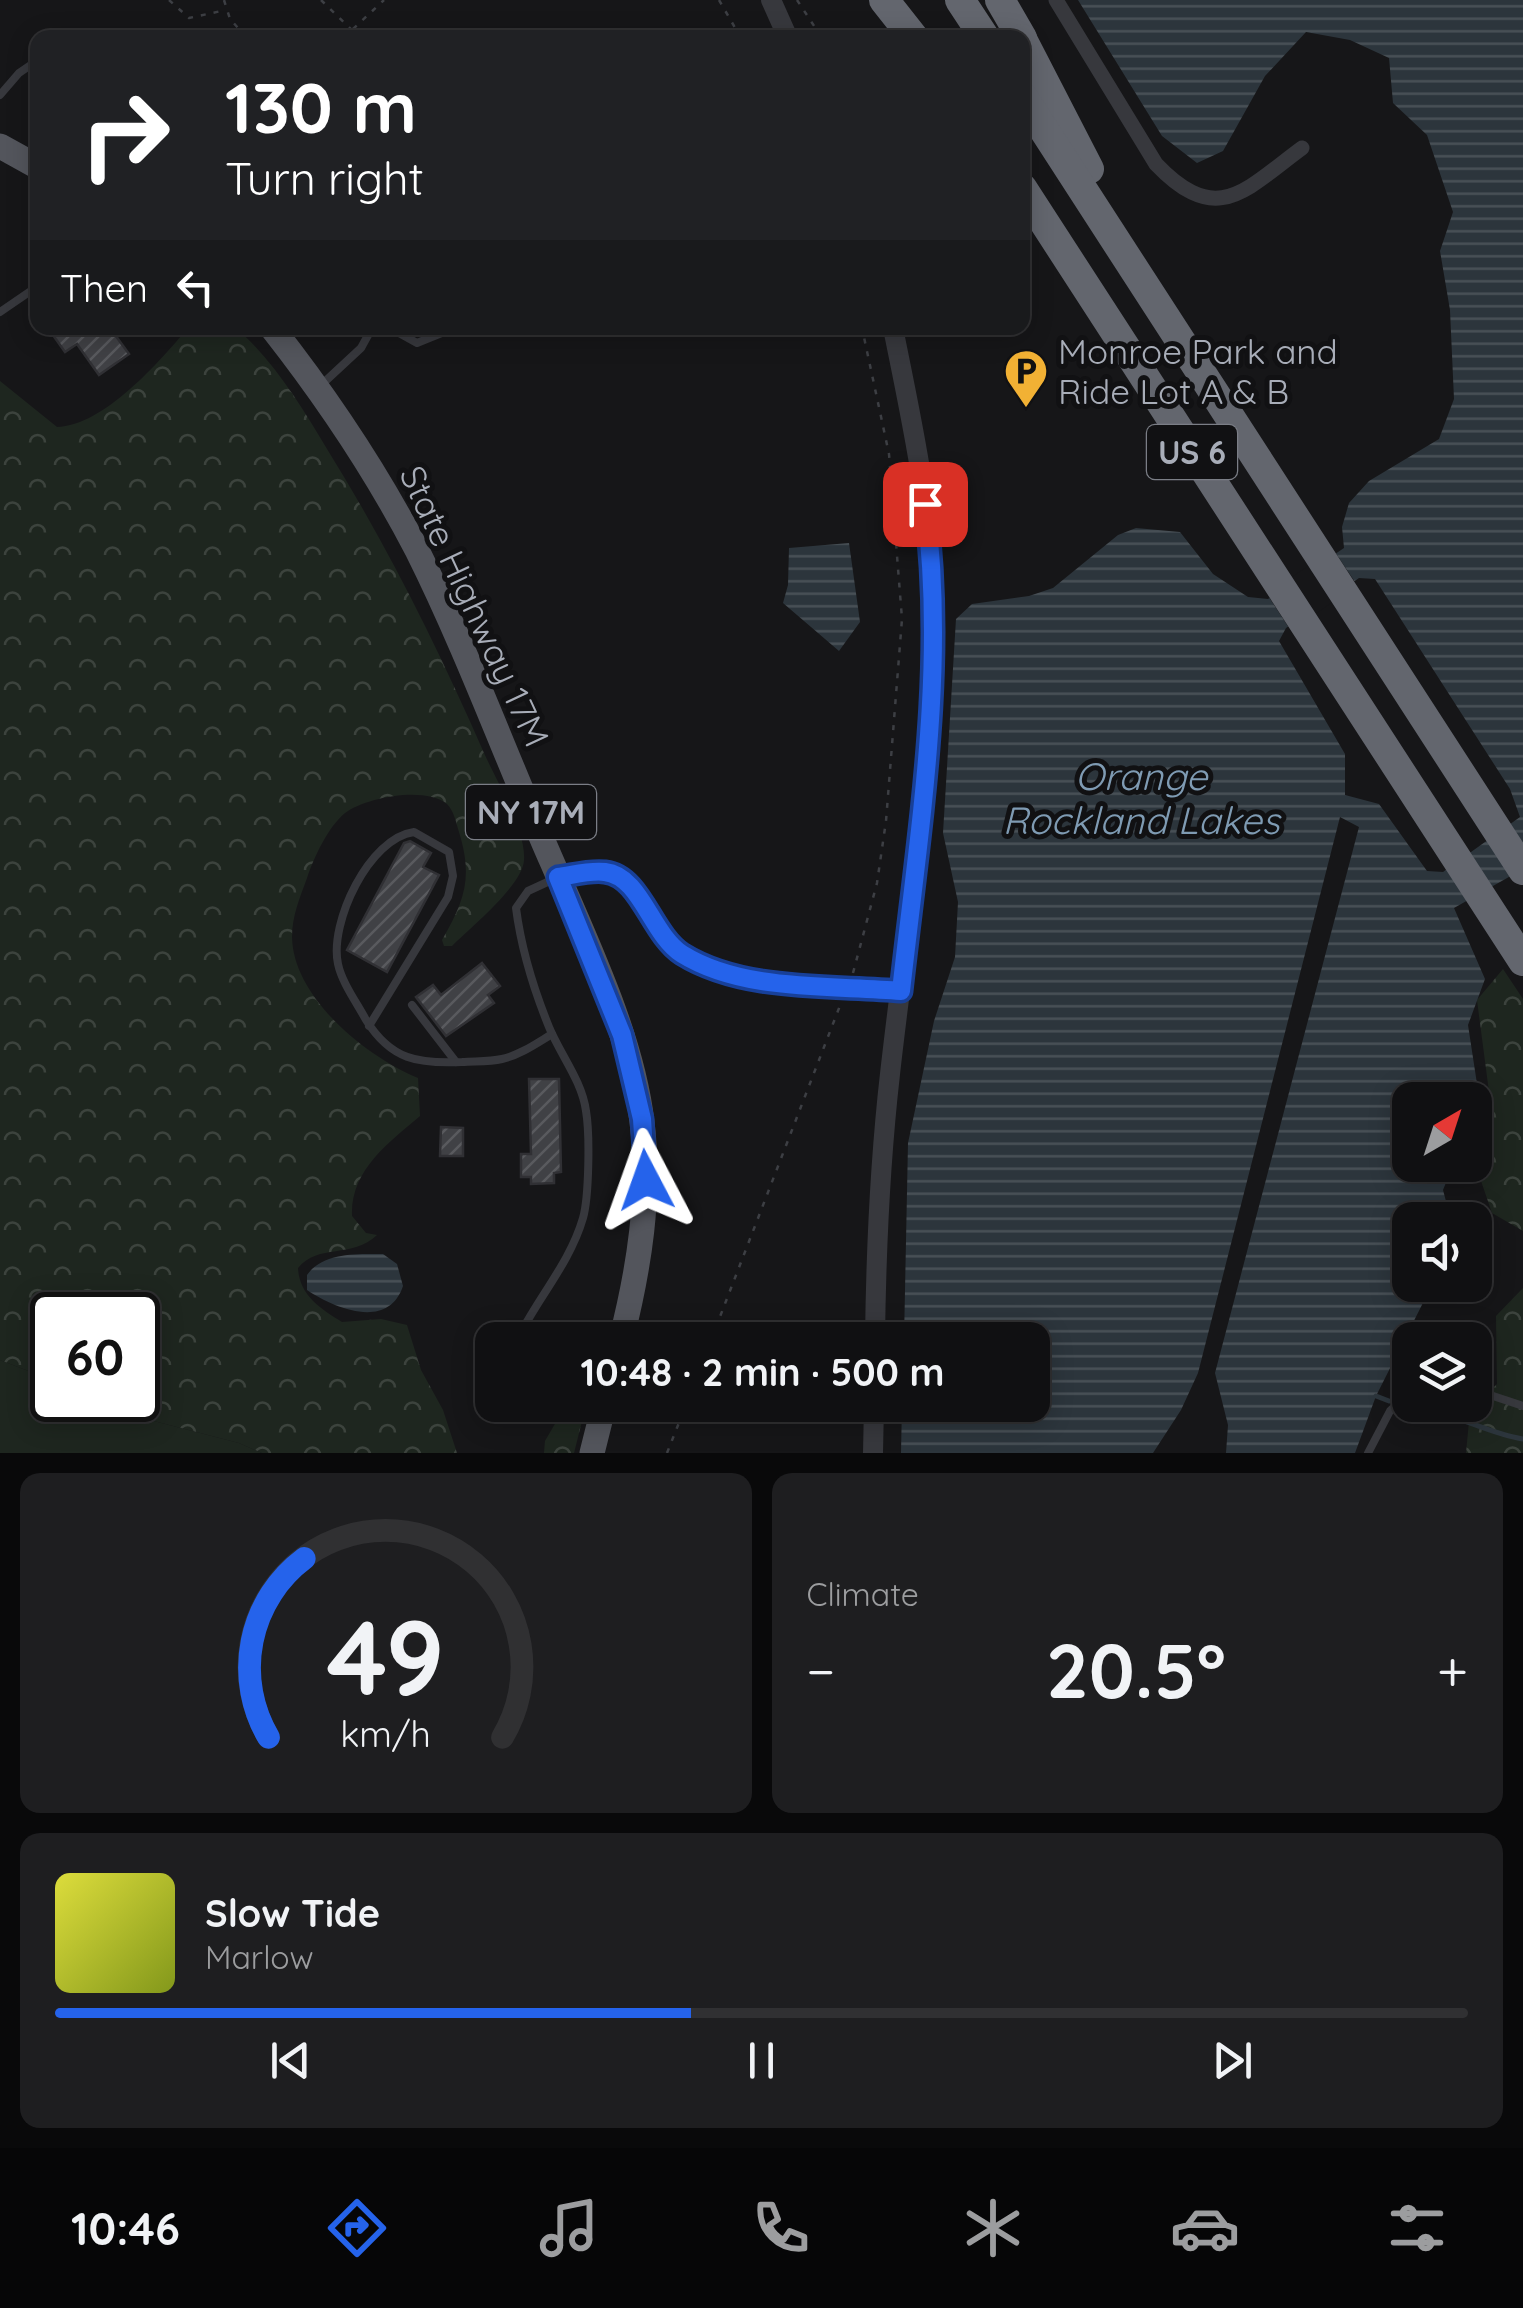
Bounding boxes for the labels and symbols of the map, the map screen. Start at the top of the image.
place label: Monroe Park and Ride Lot A & B [1058,329,1338,413]
parking icon: Monroe Park and Ride Lot A & B [1003,348,1049,409]
road number: US 6 [1147,425,1237,479]
street label: State Highway 17M [391,458,559,754]
pin [883,462,968,547]
water label: Orange Rockland Lakes [1002,752,1282,844]
road number: NY 17M [466,785,596,839]
north arrow [1392,1082,1492,1182]
position arrow [594,1128,698,1232]
speed limit sign: 60 [30,1292,160,1422]

